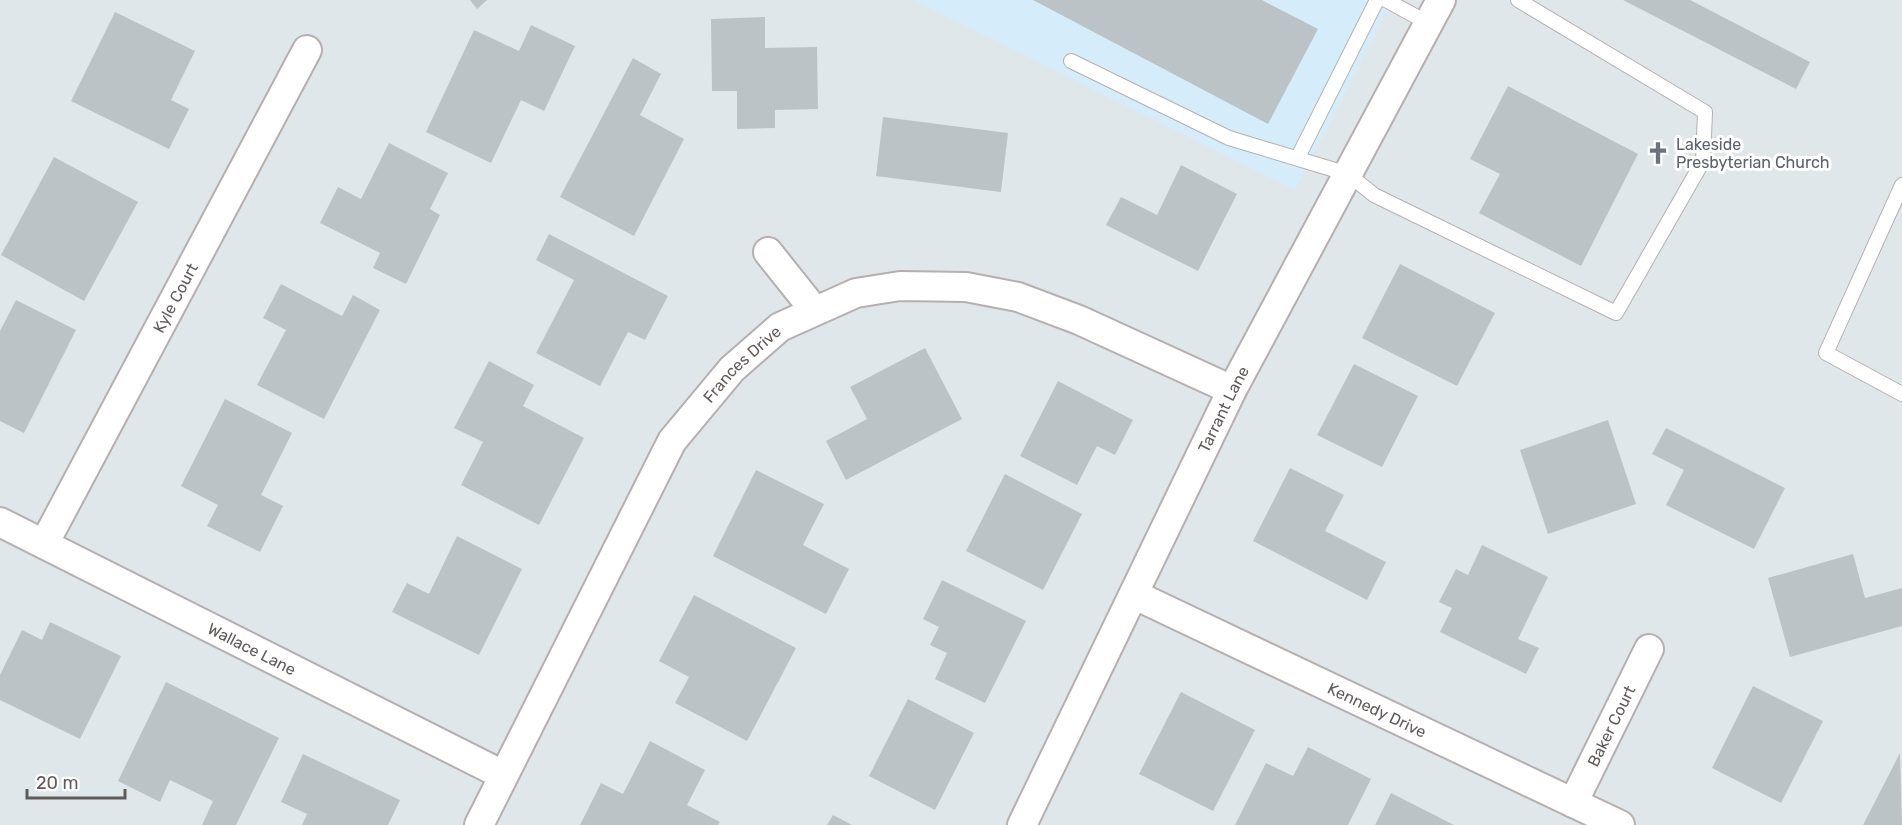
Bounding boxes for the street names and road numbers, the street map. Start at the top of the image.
street label: Kyle Court [149,260,202,336]
street label: Frances Drive [699,322,785,407]
street label: Tarrant Lane [1194,363,1253,456]
street label: Wallace Lane [204,619,299,679]
street label: Kennedy Drive [1325,679,1429,742]
street label: Baker Court [1584,682,1639,770]

